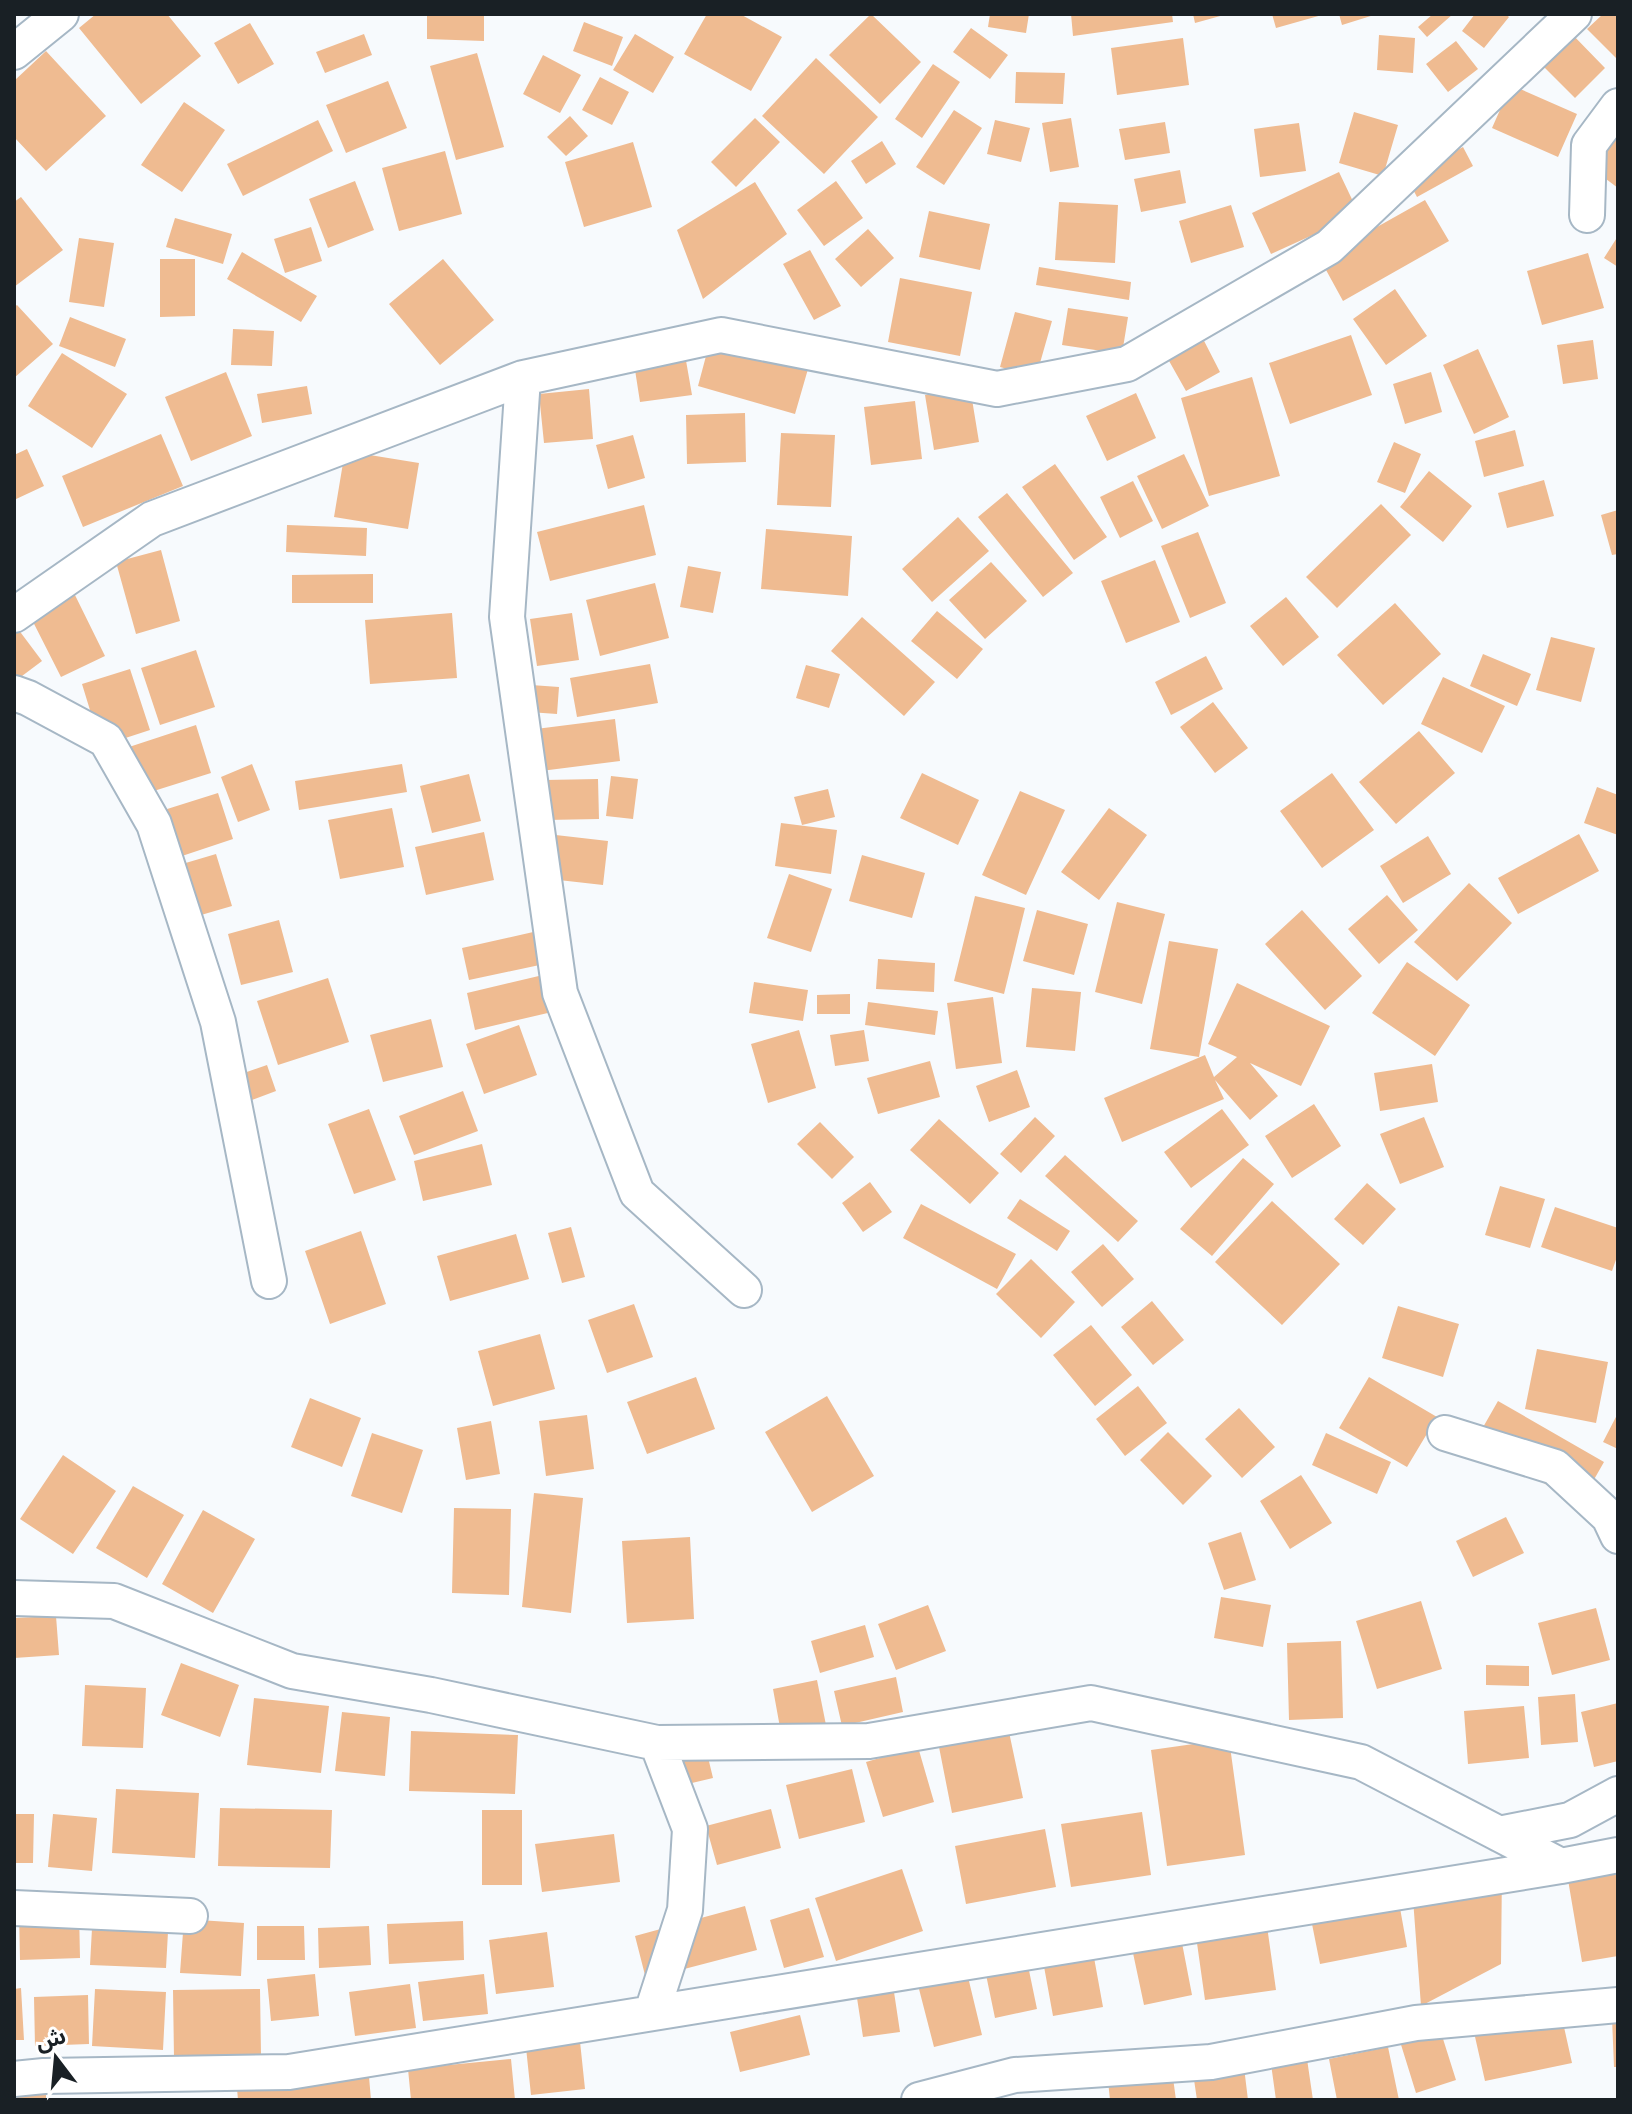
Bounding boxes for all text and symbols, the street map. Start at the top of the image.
north arrow [16,2018,96,2098]
text: ش [32,2020,69,2056]

